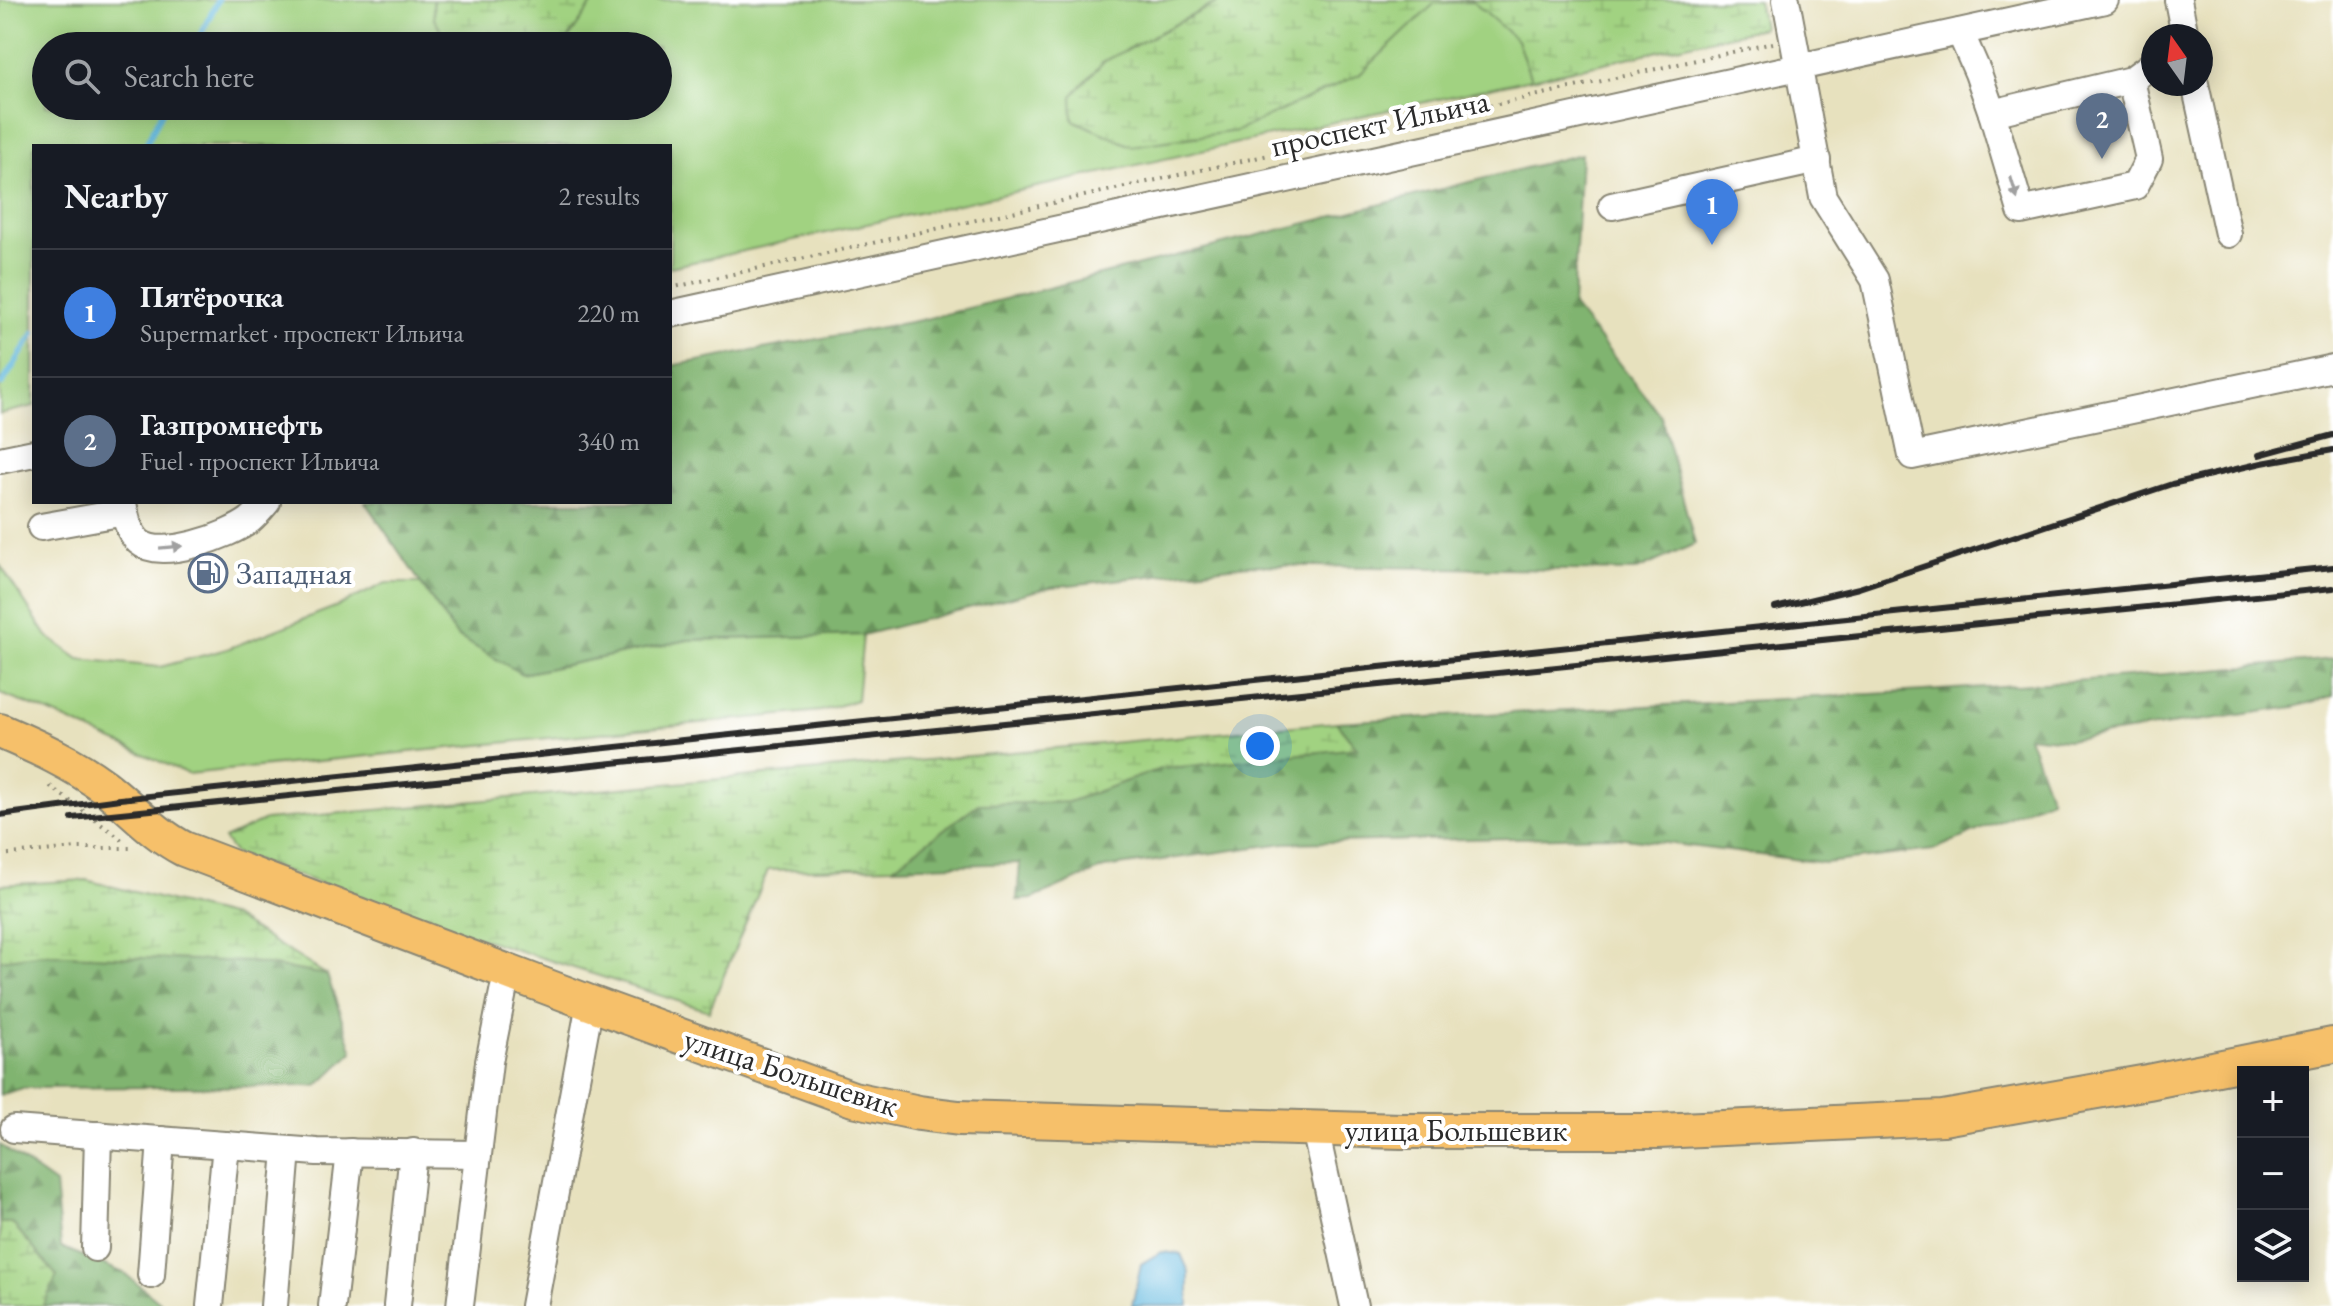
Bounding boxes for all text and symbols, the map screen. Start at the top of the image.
north arrow [2141,24,2213,96]
search box [32,32,672,120]
icon: search [60,54,104,98]
text: Search here [124,57,254,96]
street label: проспект Ильича [1267,79,1493,167]
pin: 2 [2076,93,2128,159]
text: Nearby [64,174,168,218]
one-way arrow [2008,176,2021,200]
text: 2 results [559,179,640,213]
pin: 1 [1686,179,1738,245]
text: Пятёрочка [140,277,284,316]
text: 1 [83,296,97,330]
text: 220 m [577,296,640,330]
text: Supermarket · проспект Ильича [140,316,464,350]
text: Газпромнефть [140,405,323,444]
text: 2 [83,424,97,458]
text: 340 m [577,424,640,458]
text: Fuel · проспект Ильича [140,444,379,478]
one-way arrow [159,540,184,553]
fuel station icon: Западная [187,552,229,594]
place label: Западная [236,552,352,594]
your location [1240,726,1280,766]
street label: улица Большевик [678,1018,904,1126]
map controls [2237,1066,2309,1282]
button: + [2237,1066,2309,1138]
street label: улица Большевик [1344,1109,1568,1151]
button: − [2237,1138,2309,1210]
button: layers [2237,1210,2309,1282]

